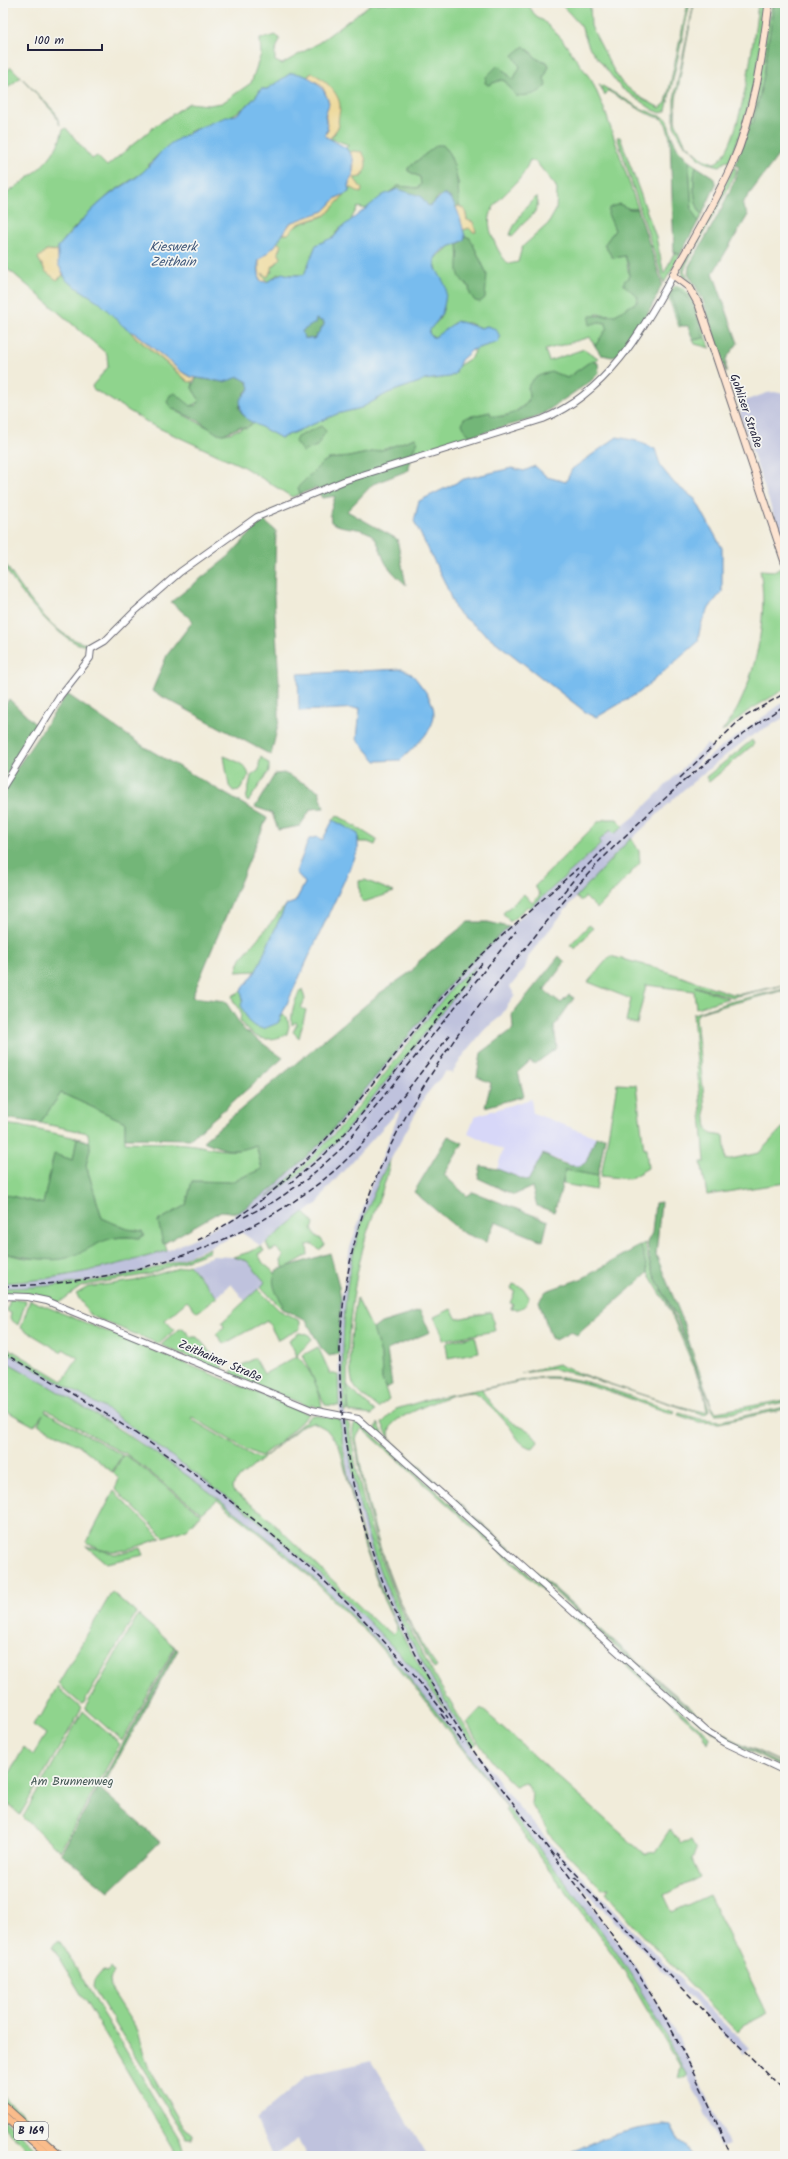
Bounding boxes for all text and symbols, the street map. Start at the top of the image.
scale bar [28,26,102,52]
text: 100 m [34,31,65,50]
water label: Kieswerk Zeithain [149,237,198,273]
street label: Gohliser Straße [724,371,768,451]
street label: Zeithainer Straße [175,1335,265,1387]
park label: Am Brunnenweg [31,1772,114,1791]
road number: B 169 [14,2122,48,2140]

